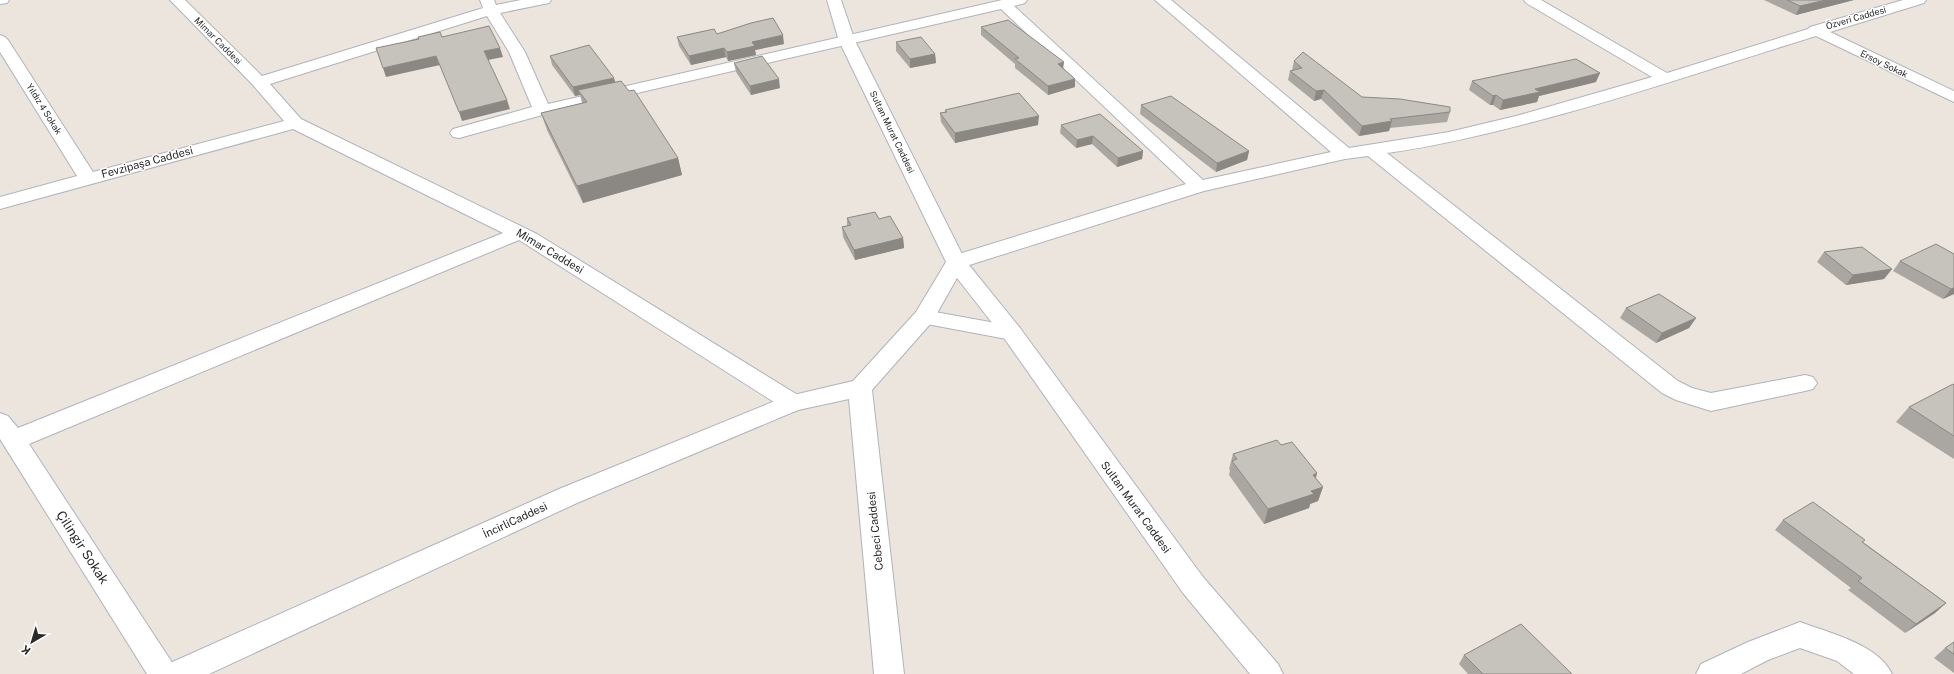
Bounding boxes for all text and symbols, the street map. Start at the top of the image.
street label: Özveri Caddesi [1825,4,1887,31]
street label: Mimar Caddesi [192,15,244,67]
street label: Ersoy Sokak [1859,47,1910,80]
street label: Yıldız 4 Sokak [24,81,64,136]
street label: Sultan Murat Caddesi [868,89,917,175]
street label: Fevzipaşa Caddesi [100,144,194,181]
street label: Mimar Caddesi [514,226,586,276]
street label: Sultan Murat Caddesi [1099,459,1173,555]
street label: Cebeci Caddesi [865,491,885,571]
street label: İncirliCaddesi [480,499,549,540]
street label: Çilingir Sokak [53,508,112,587]
north arrow [12,622,52,662]
text: K [19,643,33,657]

